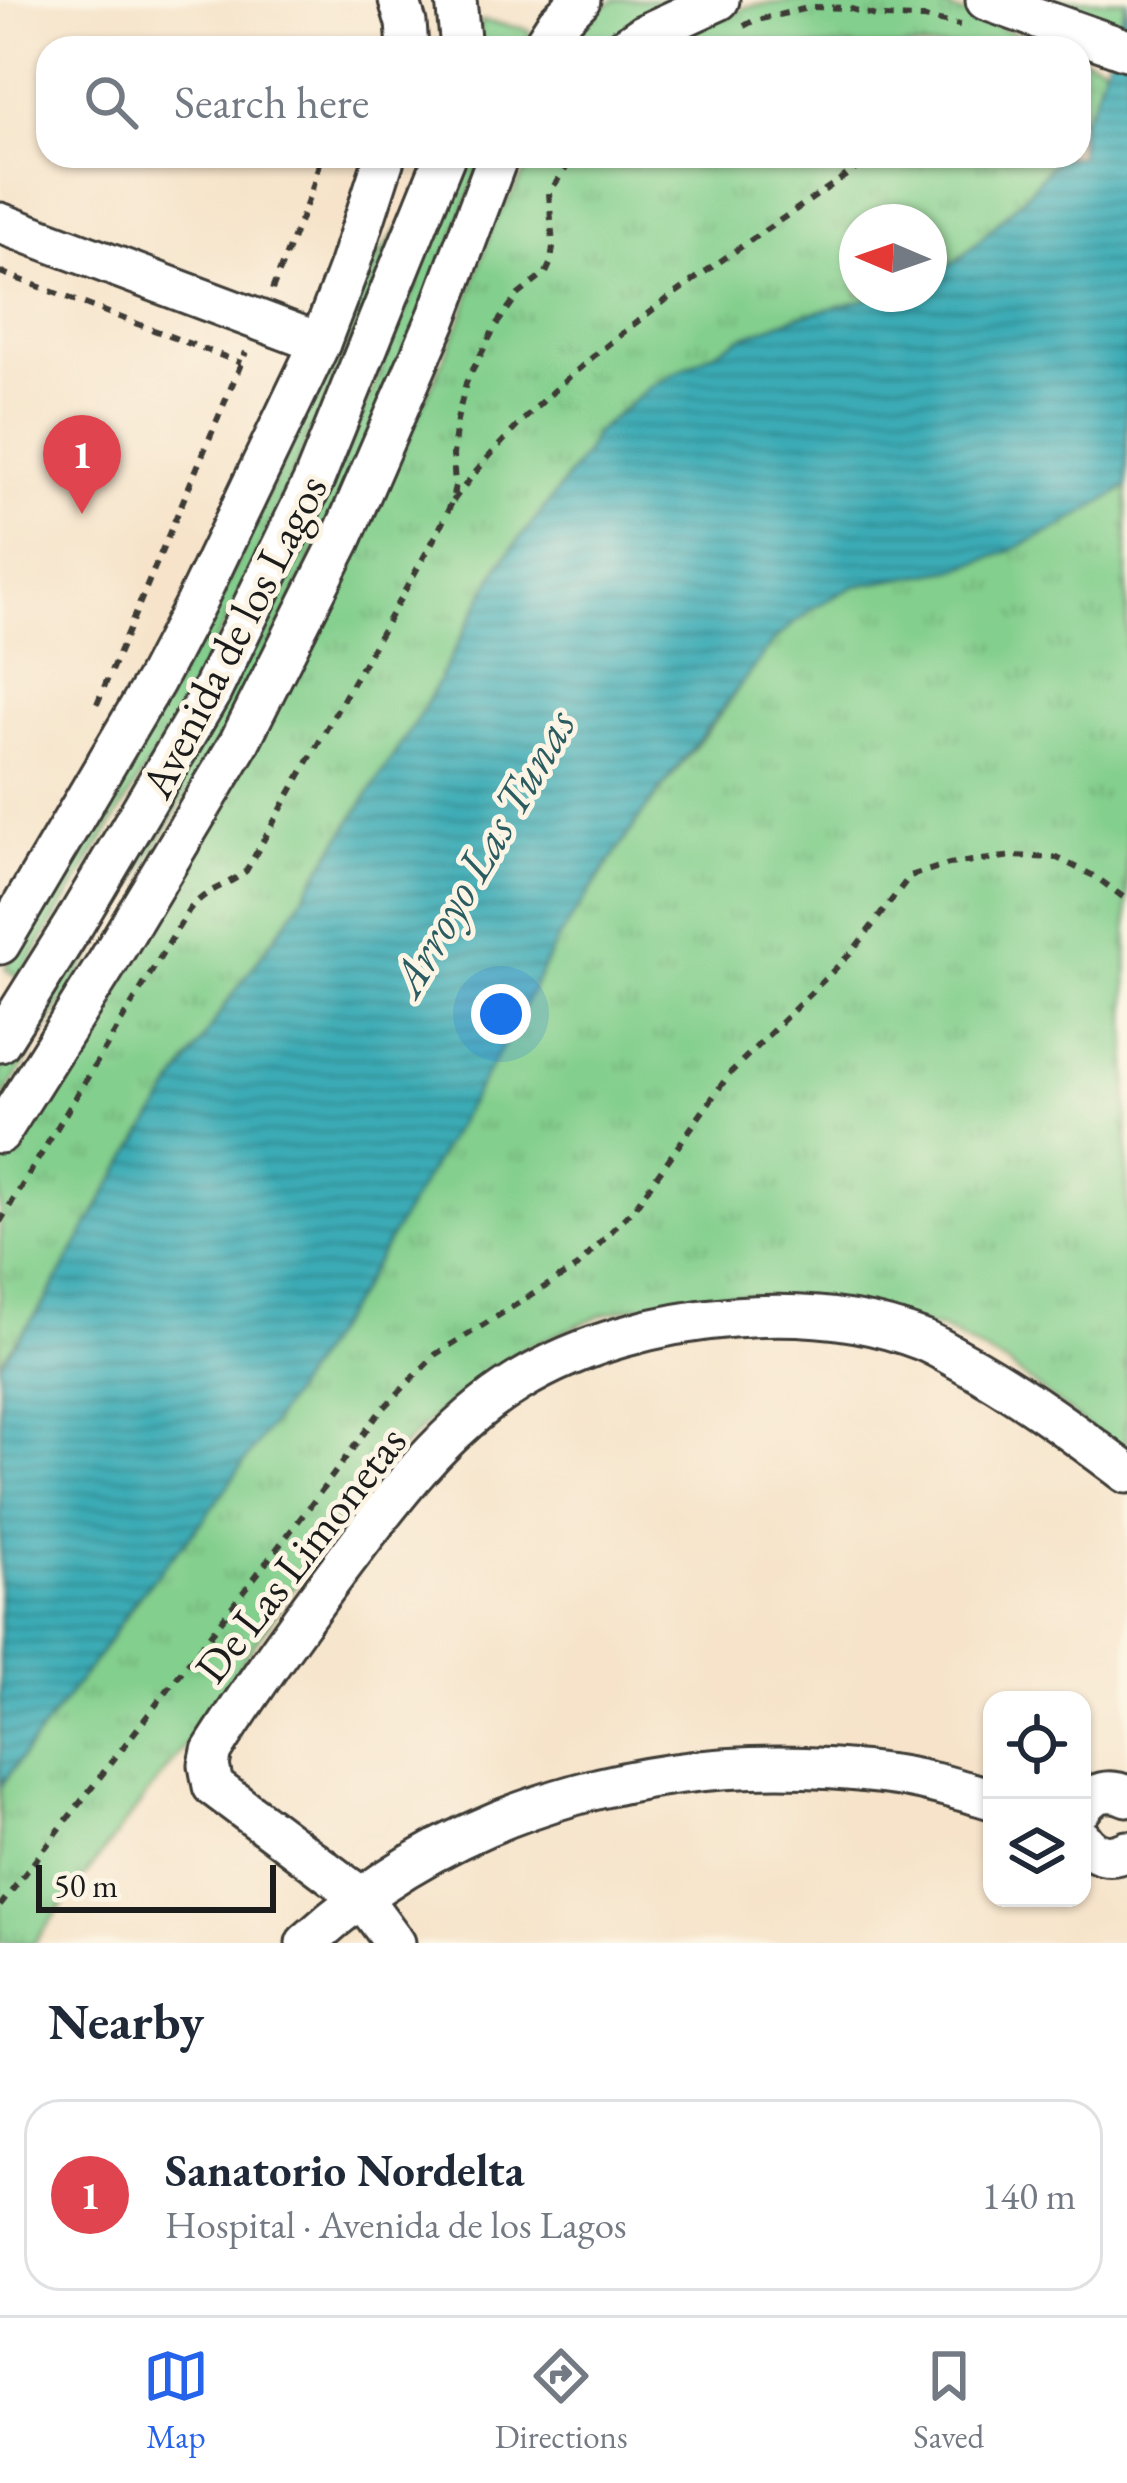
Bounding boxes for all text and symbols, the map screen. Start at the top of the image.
search box [36,36,1091,168]
icon: search [78,69,144,135]
text: Search here [174,73,369,131]
north arrow [839,204,947,312]
pin: 1 [43,415,121,514]
street label: Avenida de los Lagos [126,465,339,808]
water label: Arroyo Las Tunas [374,697,589,1009]
your location [471,984,531,1044]
street label: De Las Limonetas [181,1414,419,1694]
map controls [983,1691,1091,1907]
button: locate [983,1691,1091,1799]
button: layers [983,1799,1091,1907]
scale bar [36,1859,276,1912]
text: 50 m [54,1864,118,1907]
text: Nearby [48,1988,204,2054]
text: Sanatorio Nordelta [165,2141,524,2199]
text: 1 [80,2170,100,2221]
text: 140 m [982,2170,1076,2221]
text: Hospital · Avenida de los Lagos [165,2199,627,2250]
tab: Map [143,2343,209,2458]
tab: Directions [495,2343,628,2458]
tab: Saved [913,2343,984,2458]

